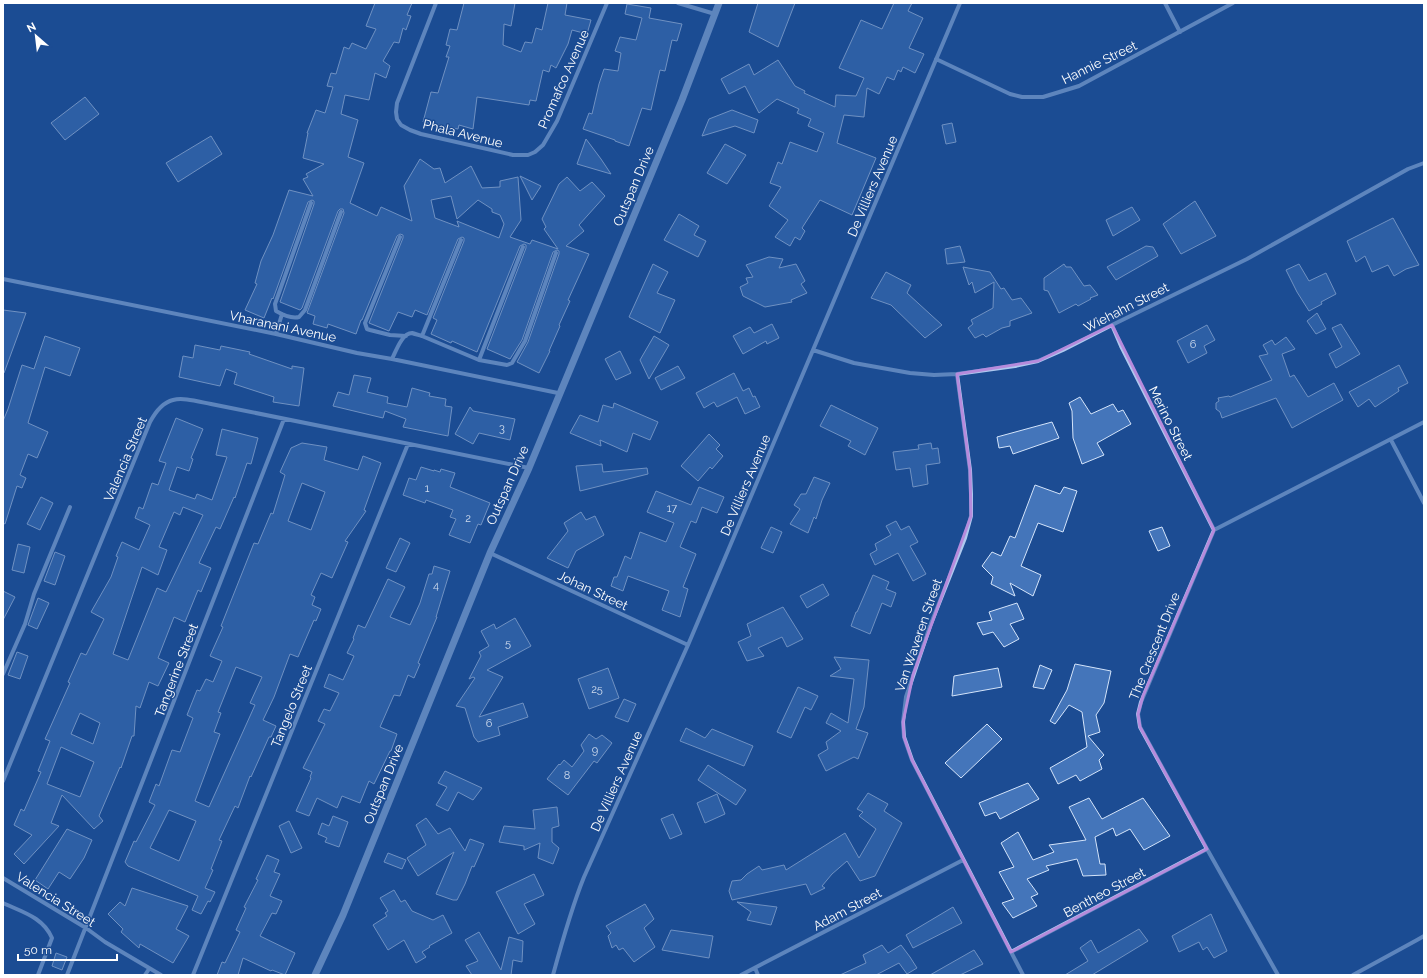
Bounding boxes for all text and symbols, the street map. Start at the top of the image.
north arrow [16,16,56,56]
text: N [25,20,38,35]
street label: Promafco Avenue [535,27,592,131]
street label: Hannie Street [1059,38,1140,87]
street label: Phala Avenue [421,116,505,151]
street label: De Villiers Avenue [844,133,901,239]
street label: Outspan Drive [610,144,657,228]
street label: Wiehahn Street [1081,279,1172,335]
street label: Vharanani Avenue [228,308,338,345]
house number: 6 [1190,338,1197,351]
street label: Merino Street [1145,384,1196,463]
street label: Valencia Street [101,414,150,504]
house number: 3 [499,422,505,435]
street label: De Villiers Avenue [717,432,774,538]
street label: Outspan Drive [483,443,532,527]
house number: 1 [425,482,430,495]
house number: 17 [667,502,677,515]
house number: 2 [465,512,471,525]
street label: Johan Street [555,568,631,613]
street label: Van Waveren Street [892,576,945,694]
house number: 4 [433,579,439,592]
street label: The Crescent Drive [1126,590,1183,702]
street label: Tangerine Street [152,621,201,719]
house number: 5 [505,637,511,650]
street label: Tangelo Street [268,662,315,750]
house number: 25 [591,683,603,696]
house number: 6 [486,717,493,730]
street label: De Villiers Avenue [588,728,645,834]
street label: Outspan Drive [361,742,407,826]
house number: 9 [592,744,598,757]
house number: 8 [564,769,570,782]
street label: Bentheo Street [1061,864,1148,920]
street label: Valencia Street [13,869,99,930]
street label: Adam Street [811,885,884,934]
scale bar [18,936,117,962]
text: 50 m [24,943,52,957]

